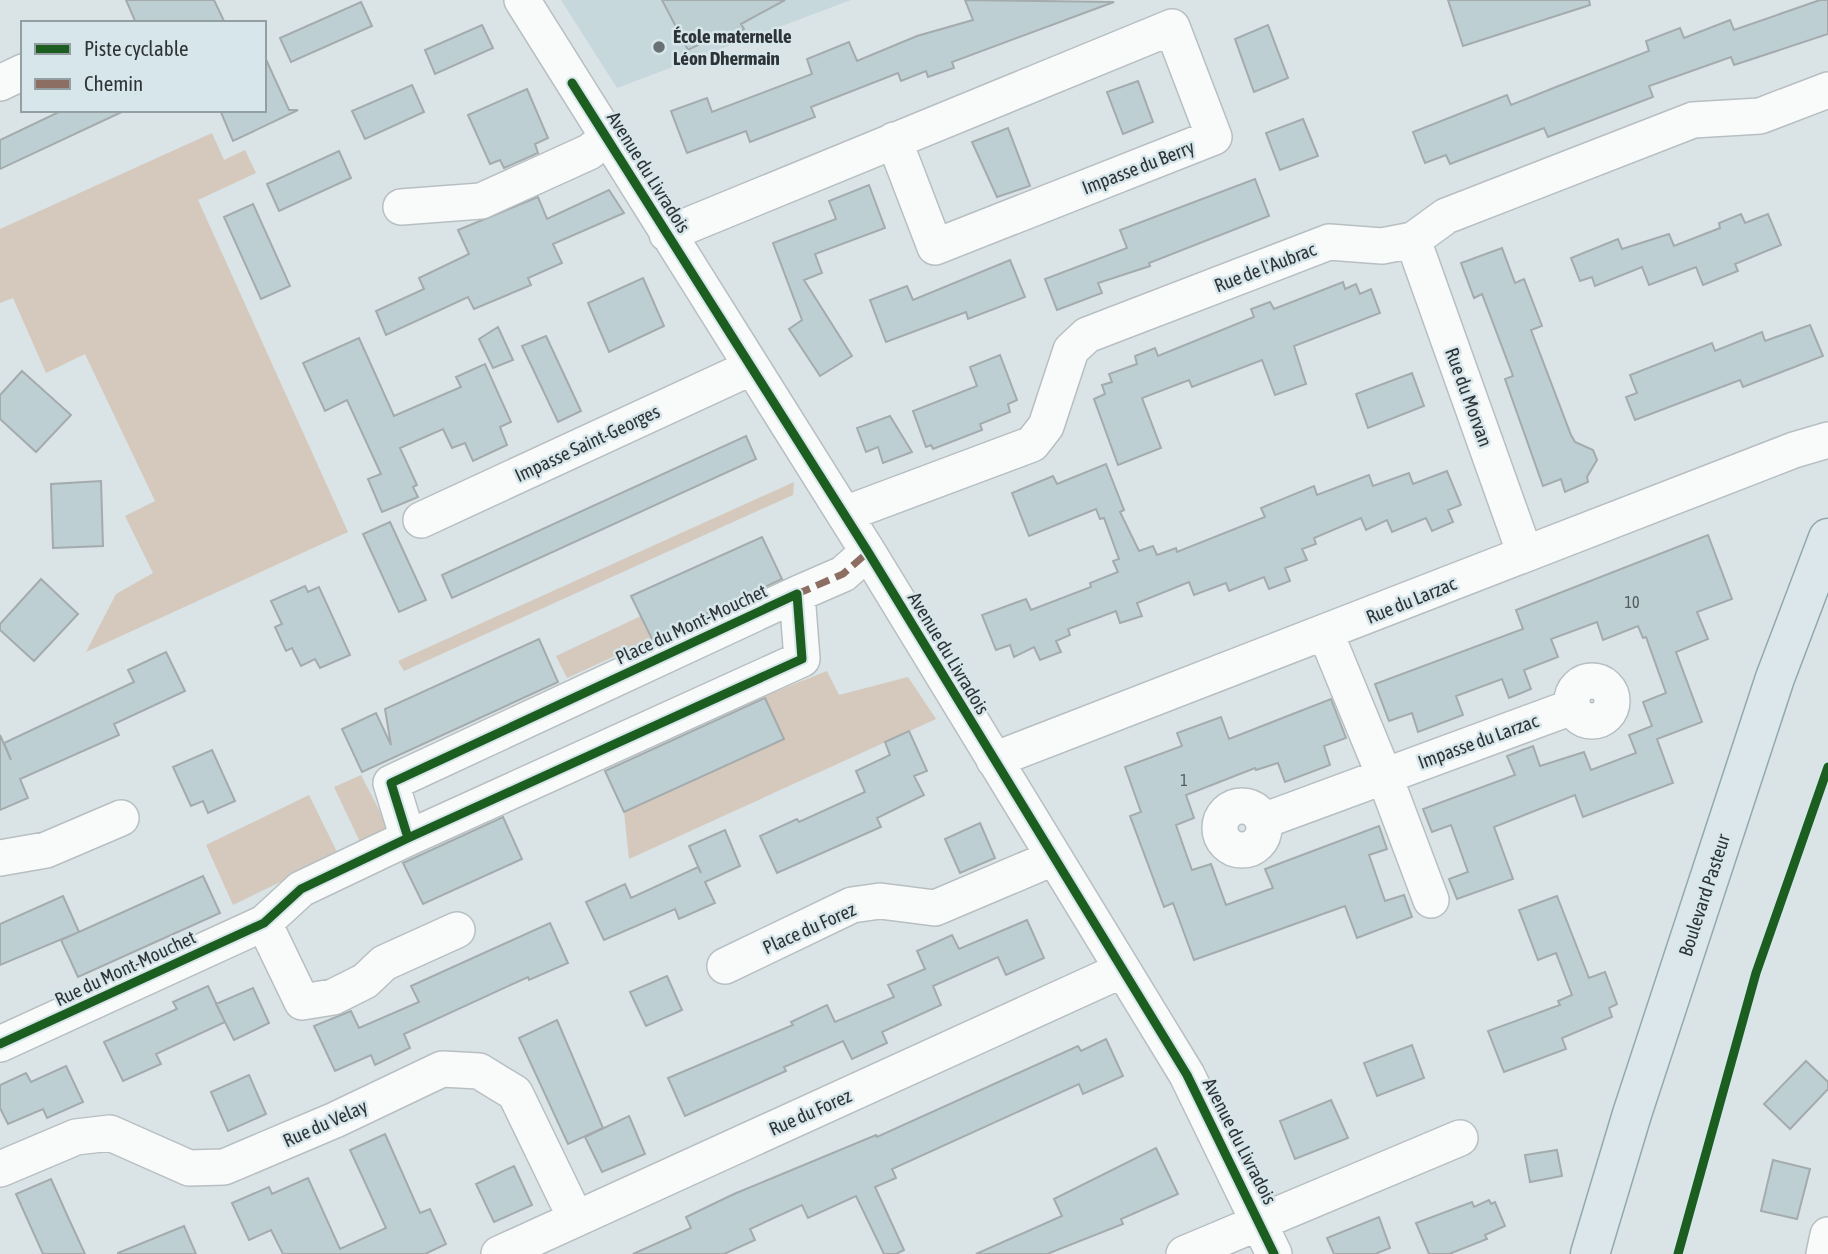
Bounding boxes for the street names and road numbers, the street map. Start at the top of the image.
street label: Avenue du Livradois [603,107,695,237]
street label: Impasse du Berry [1079,135,1197,198]
street label: Rue de l'Aubrac [1211,237,1320,296]
street label: Rue du Morvan [1441,345,1497,449]
street label: Impasse Saint-Georges [511,400,663,486]
street label: Rue du Larzac [1363,572,1460,628]
street label: Place du Mont-Mouchet [612,579,770,669]
street label: Avenue du Livradois [904,588,994,718]
street label: Impasse du Larzac [1415,709,1542,773]
street label: Boulevard Pasteur [1674,831,1734,959]
street label: Place du Forez [759,898,859,958]
street label: Rue du Mont-Mouchet [51,926,199,1010]
street label: Avenue du Livradois [1199,1074,1281,1208]
street label: Rue du Forez [765,1084,855,1140]
street label: Rue du Velay [280,1095,371,1151]

